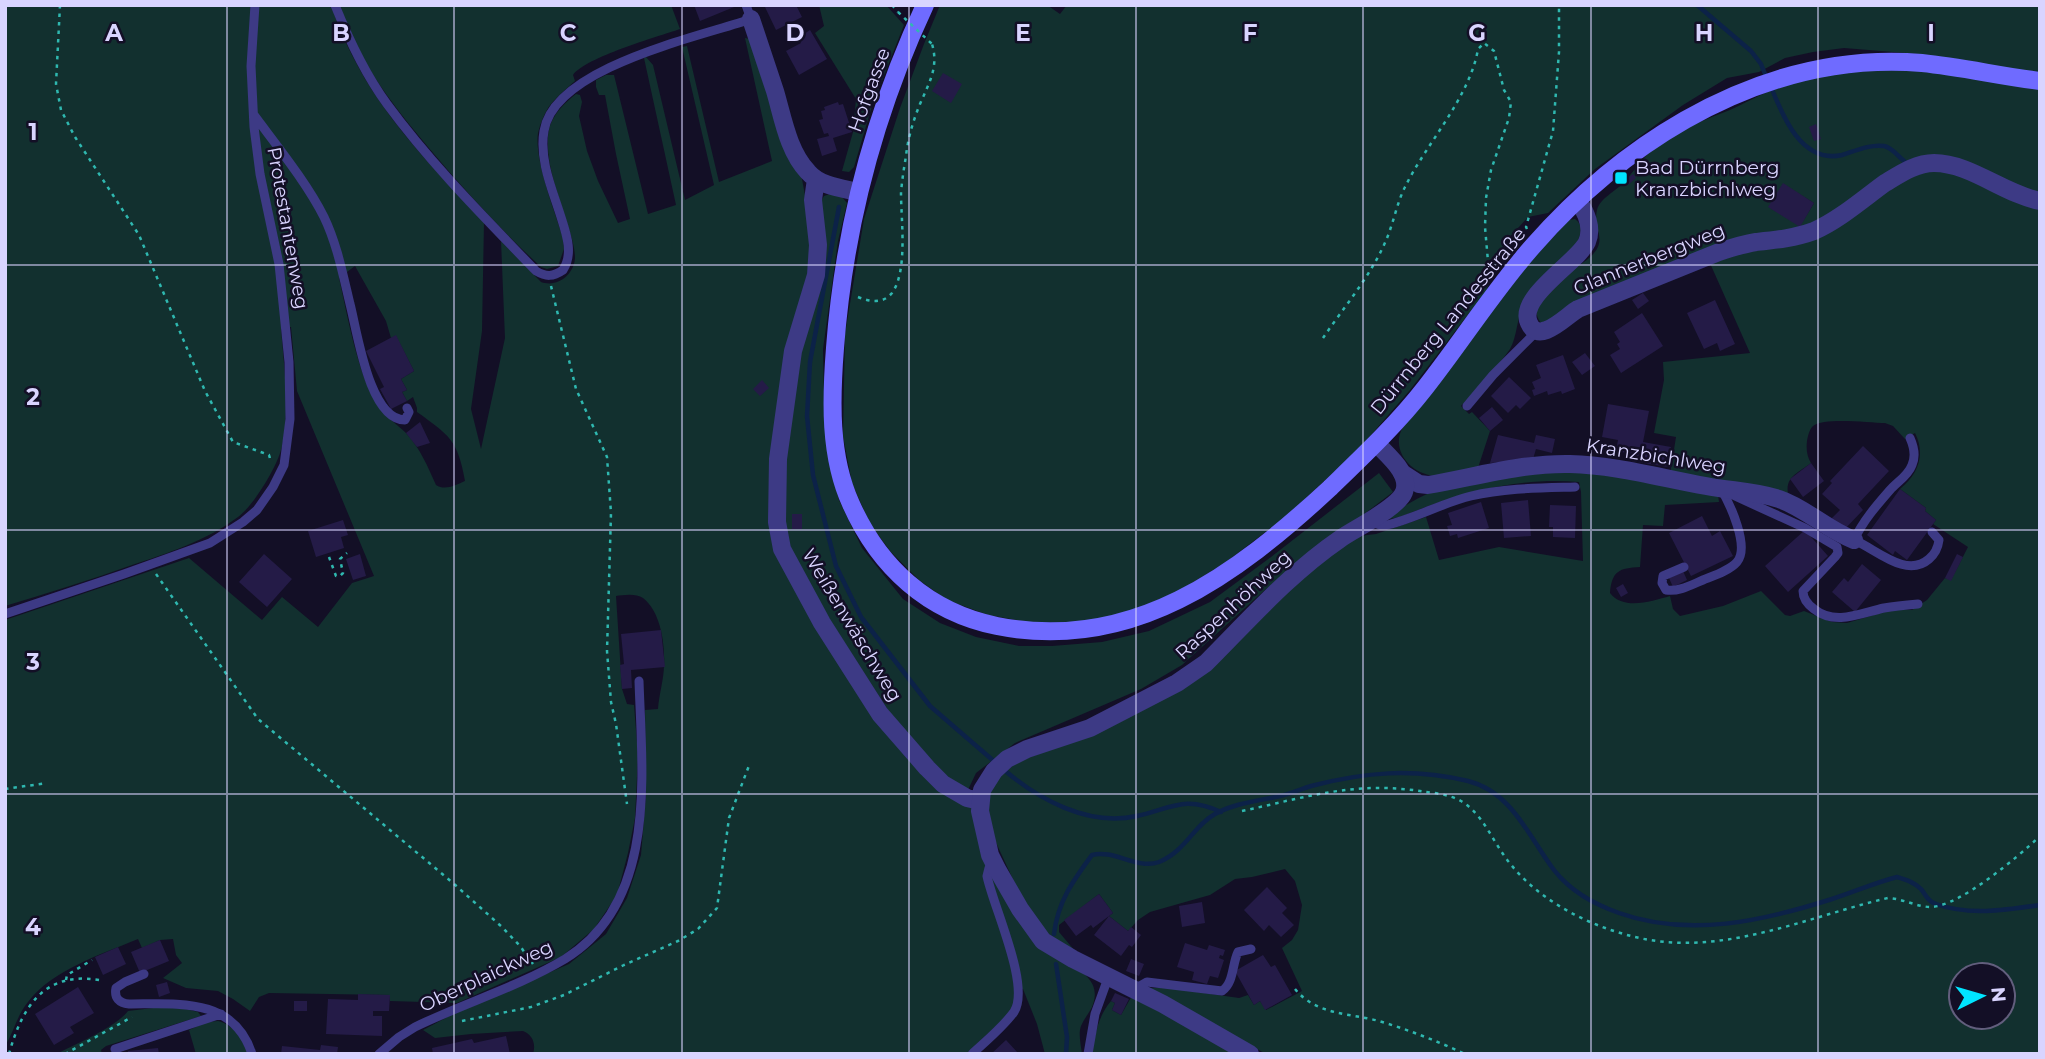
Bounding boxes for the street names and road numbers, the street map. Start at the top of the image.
street label: Hofgasse [843,45,895,135]
street label: Protestantenweg [262,145,314,311]
street label: Glannerbergweg [1570,218,1728,300]
street label: Dürrnberg Landesstraße [1365,223,1531,419]
street label: Kranzbichlweg [1584,434,1728,478]
street label: Weißenwäschweg [797,544,907,706]
street label: Raspenhöhweg [1170,546,1296,664]
street label: Oberplaickweg [416,935,556,1017]

